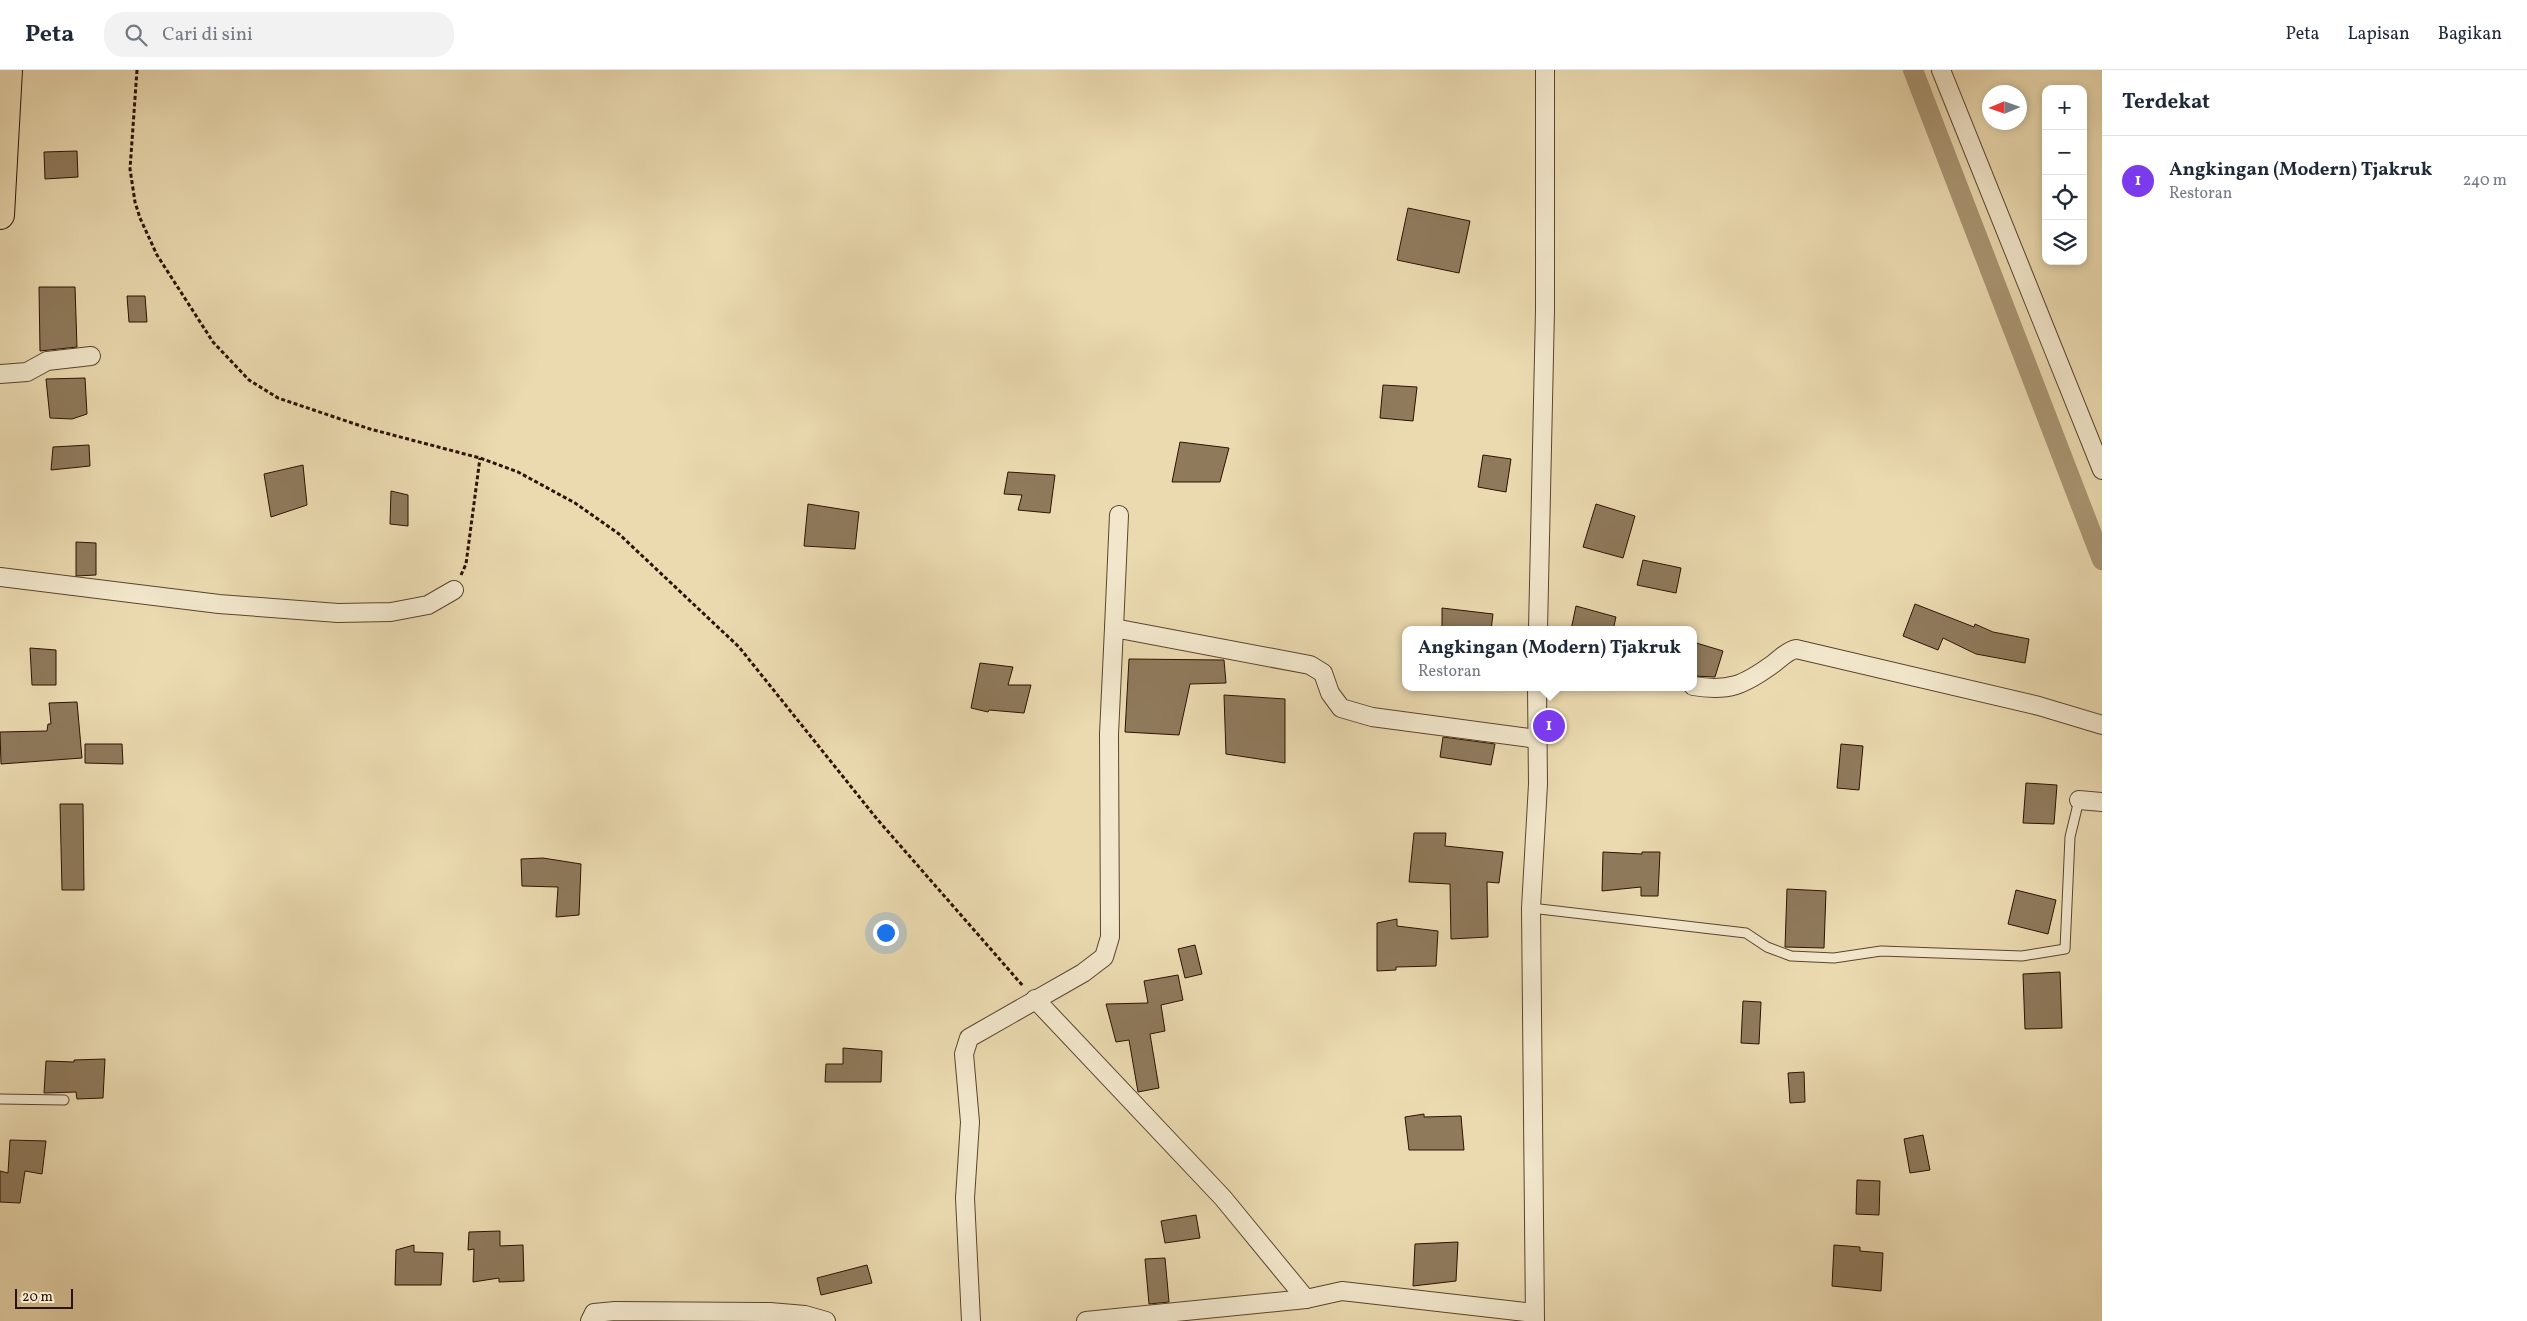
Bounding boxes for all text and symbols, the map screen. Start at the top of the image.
search box [104,12,454,57]
text: Peta [25,18,74,52]
icon: search [122,21,150,49]
text: Cari di sini [162,22,253,48]
text: Peta [2286,22,2319,47]
text: Lapisan [2347,22,2410,47]
text: Bagikan [2438,22,2502,47]
north arrow [1982,85,2027,130]
map controls [2042,85,2087,265]
button: + [2042,85,2087,130]
text: Terdekat [2122,88,2210,117]
button: − [2042,130,2087,175]
text: Angkingan (Modern) Tjakruk [2169,157,2432,183]
text: 1 [2135,170,2141,192]
text: 240 m [2463,170,2507,192]
button: locate [2042,175,2087,220]
text: Restoran [2169,183,2232,205]
button: layers [2042,220,2087,265]
popup [1402,626,1697,691]
text: Angkingan (Modern) Tjakruk [1418,635,1681,661]
text: Restoran [1418,661,1481,683]
pin: 1 [1533,707,1565,745]
your location [873,920,899,946]
scale bar [15,1286,72,1309]
text: 20 m [22,1288,53,1307]

